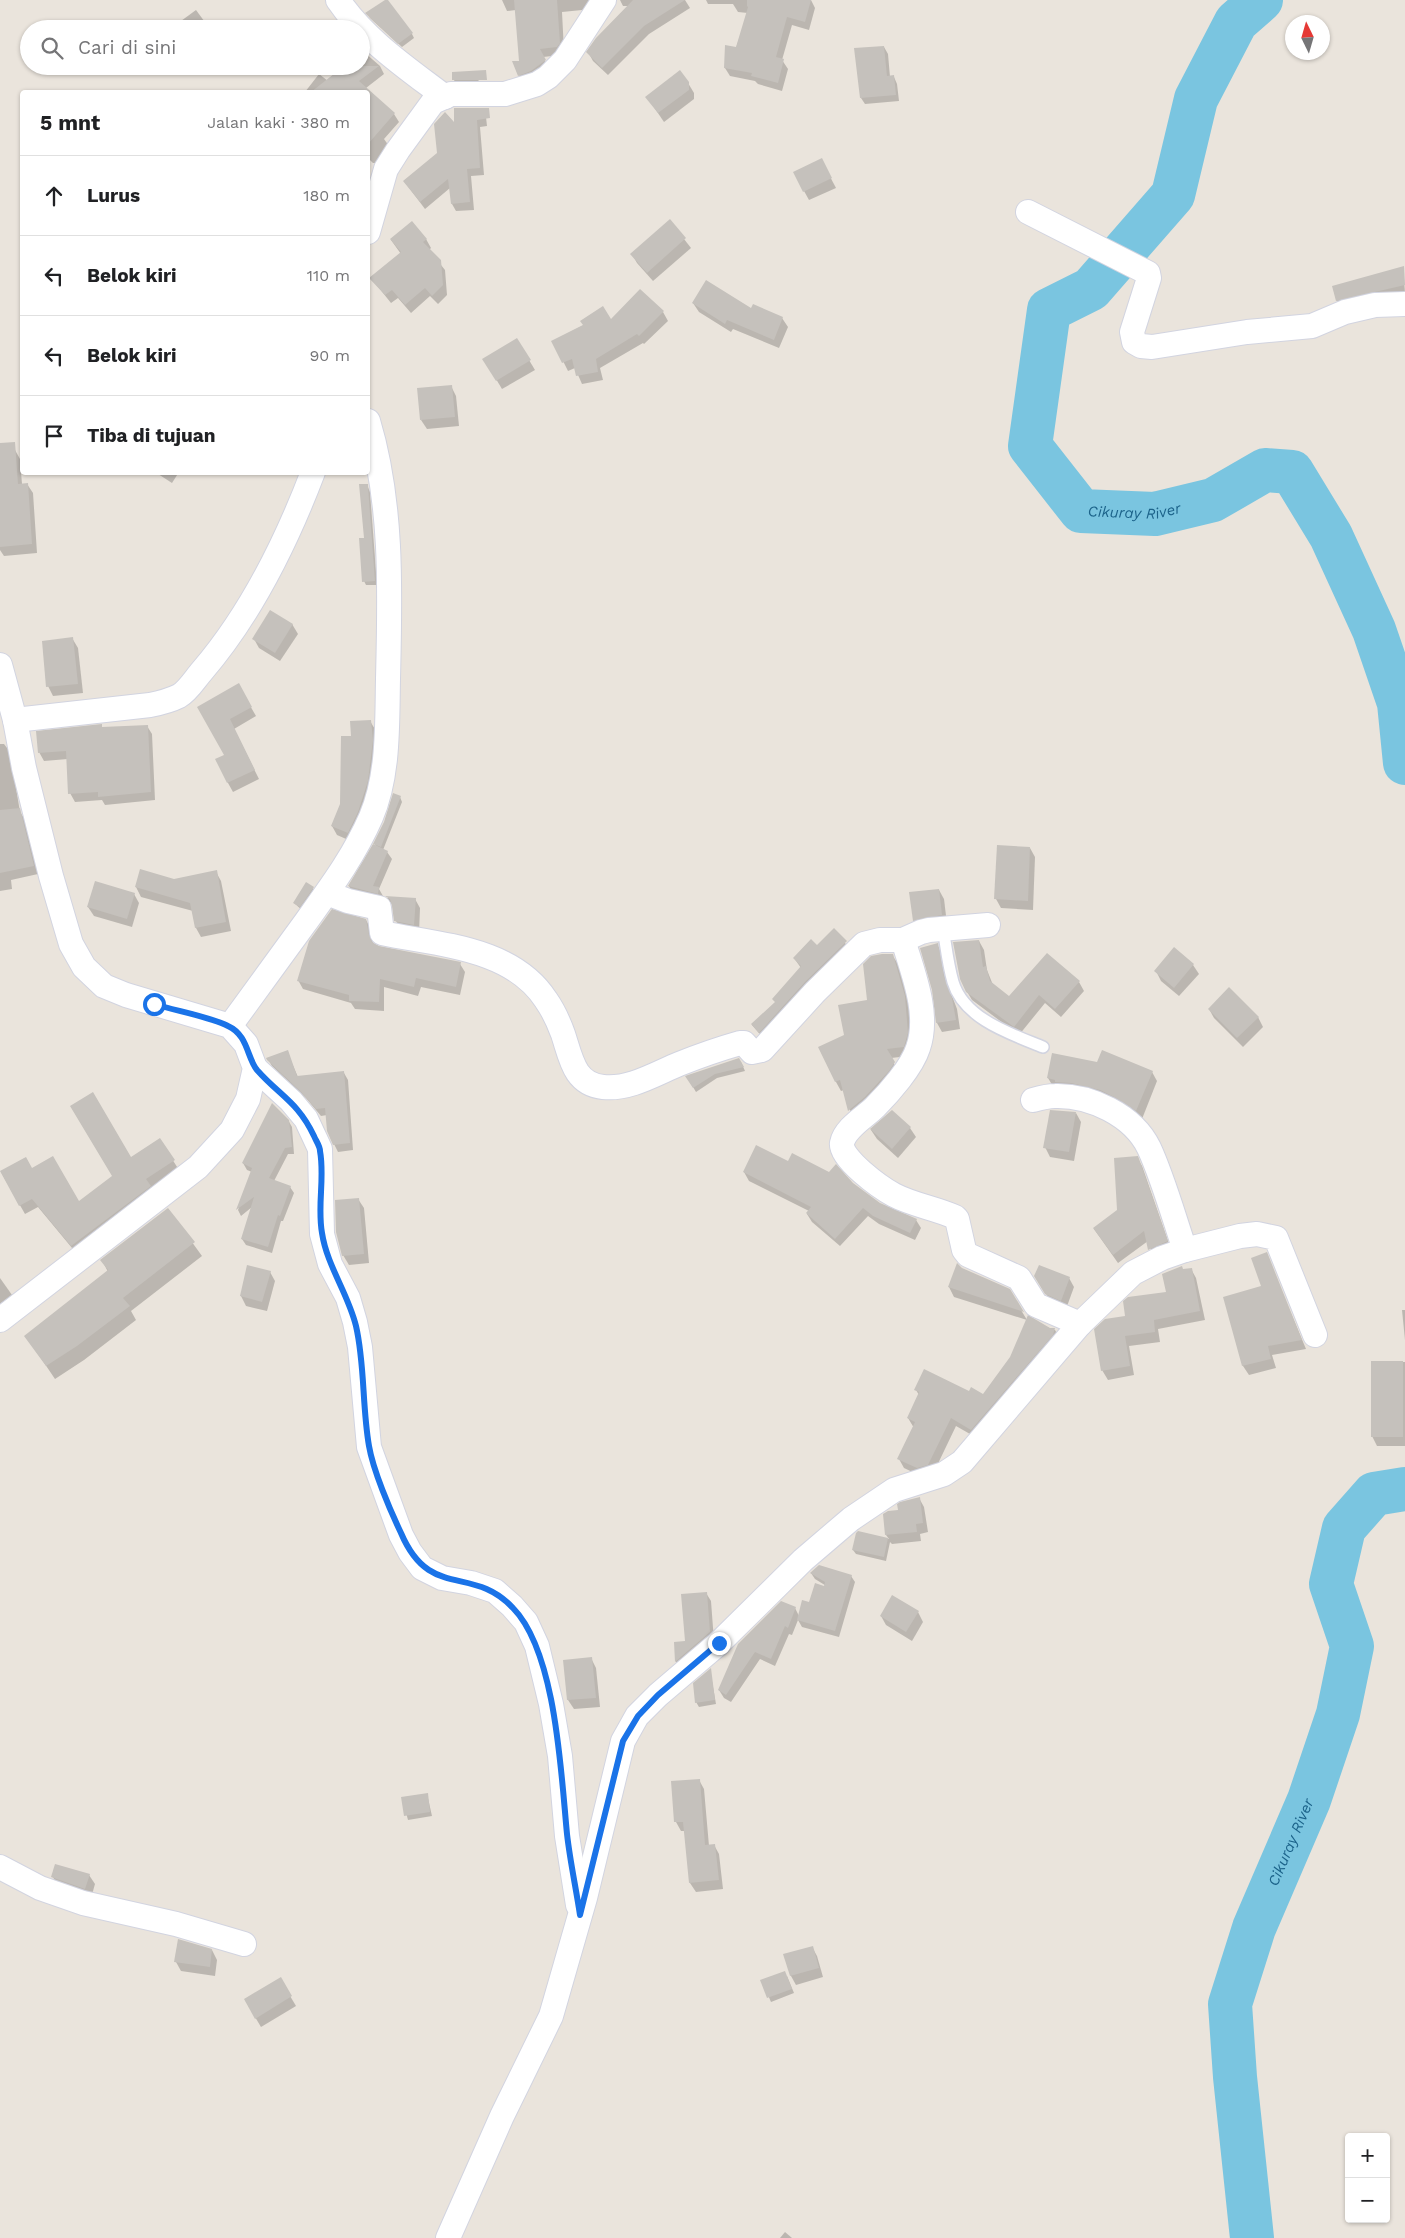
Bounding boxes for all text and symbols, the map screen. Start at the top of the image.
north arrow [1285,15,1330,60]
search box [20,20,370,75]
icon: search [38,34,66,62]
text: Cari di sini [78,36,176,59]
text: 5 mnt [40,110,100,135]
text: Jalan kaki · 380 m [207,113,350,132]
icon: ahead [40,182,68,210]
text: Lurus [87,184,140,207]
text: 180 m [303,186,350,205]
icon: left [40,262,68,290]
text: Belok kiri [87,264,177,287]
text: 110 m [307,266,350,285]
icon: left [40,342,68,370]
text: Belok kiri [87,344,177,367]
text: 90 m [309,346,350,365]
icon: arrive [40,422,68,450]
text: Tiba di tujuan [87,424,216,447]
water label: Cikuray River [1087,499,1184,523]
route start [143,993,166,1016]
route end [708,1632,731,1655]
water label: Cikuray River [1264,1795,1318,1889]
map controls [1345,2133,1390,2223]
button: + [1345,2133,1390,2178]
button: − [1345,2178,1390,2223]

